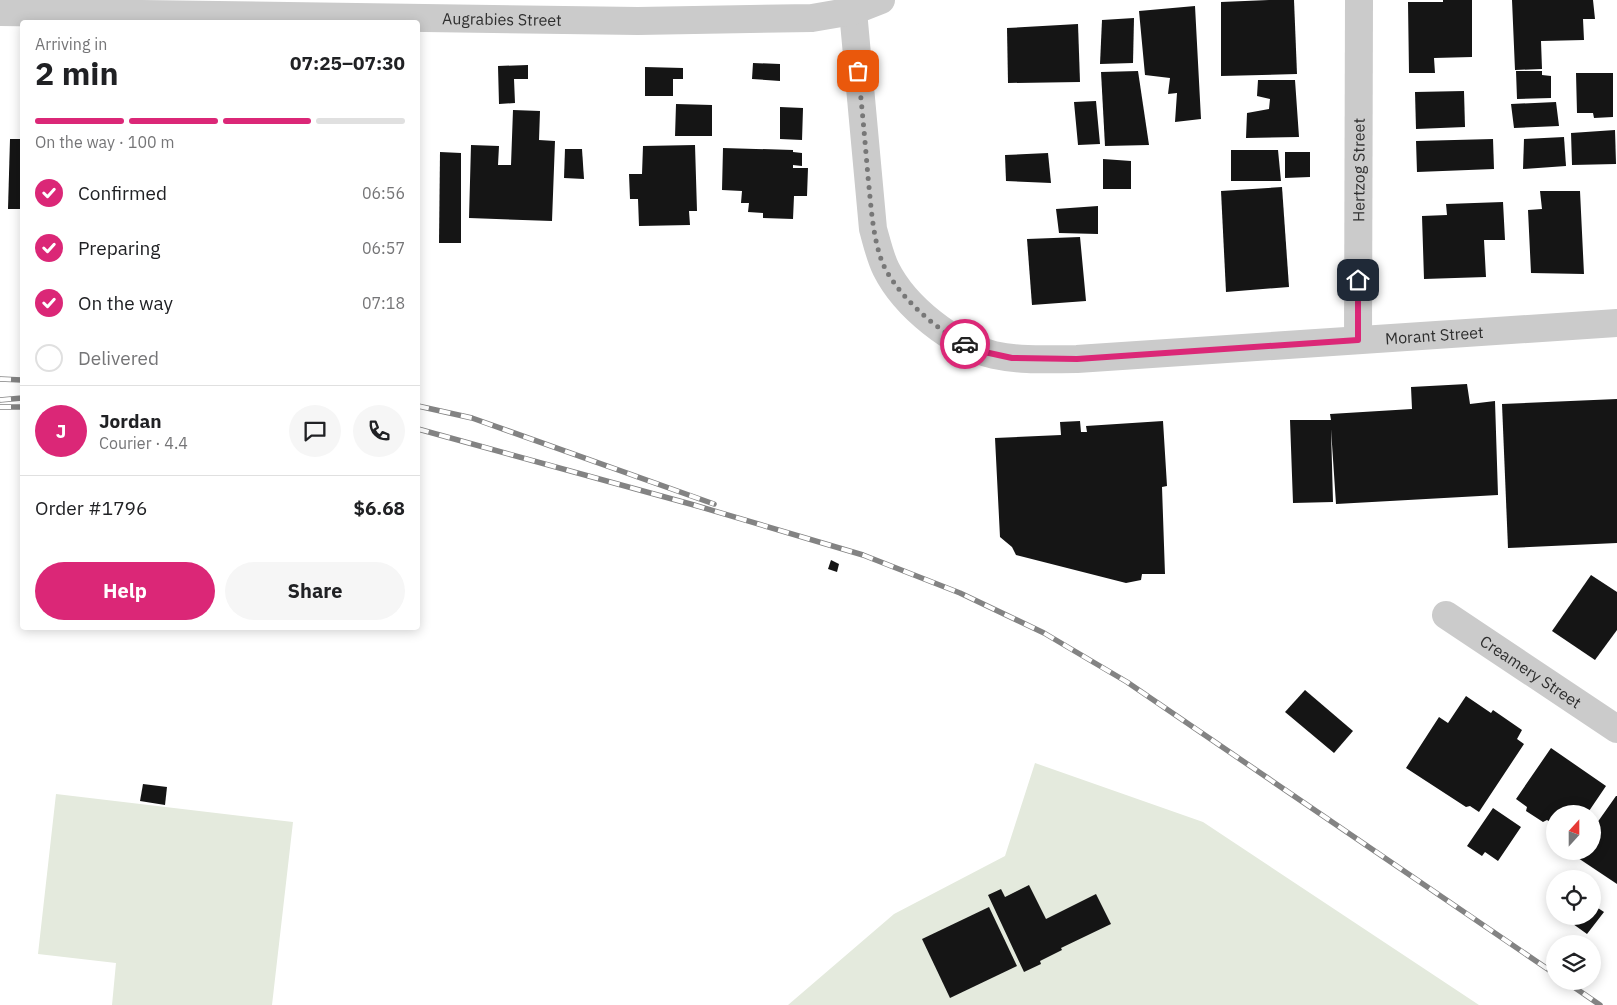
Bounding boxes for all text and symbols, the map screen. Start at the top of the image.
street label: Augrabies Street [442,8,562,30]
text: Arriving in [35,34,107,54]
pin [837,50,879,92]
text: 07:25–07:30 [290,51,405,75]
text: 2 min [35,52,119,94]
icon: bag [844,57,872,85]
street label: Hertzog Street [1348,118,1369,222]
text: On the way · 100 m [35,132,174,152]
icon: check [35,179,63,207]
text: Confirmed [78,181,167,205]
text: 06:56 [362,183,405,203]
icon: check [35,234,63,262]
text: Preparing [78,236,160,260]
text: 06:57 [362,238,405,258]
pin [1337,259,1379,301]
icon: home [1344,266,1372,294]
icon: check [35,289,63,317]
text: On the way [78,291,173,315]
text: 07:18 [362,293,405,313]
courier [940,319,990,369]
street label: Morant Street [1384,322,1484,348]
icon: car [951,330,979,358]
text: Delivered [78,346,159,370]
button: chat [289,405,341,457]
button: phone [353,405,405,457]
text: Jordan [99,409,162,433]
text: J [56,419,66,443]
text: Courier · 4.4 [99,433,188,453]
text: Order #1796 [35,496,147,520]
text: $6.68 [353,496,405,520]
button: Help [35,562,215,620]
button: Share [225,562,405,620]
street label: Creamery Street [1476,631,1585,713]
north arrow [1546,805,1601,860]
map controls [1546,805,1601,990]
button: locate [1546,870,1601,925]
button: layers [1546,935,1601,990]

